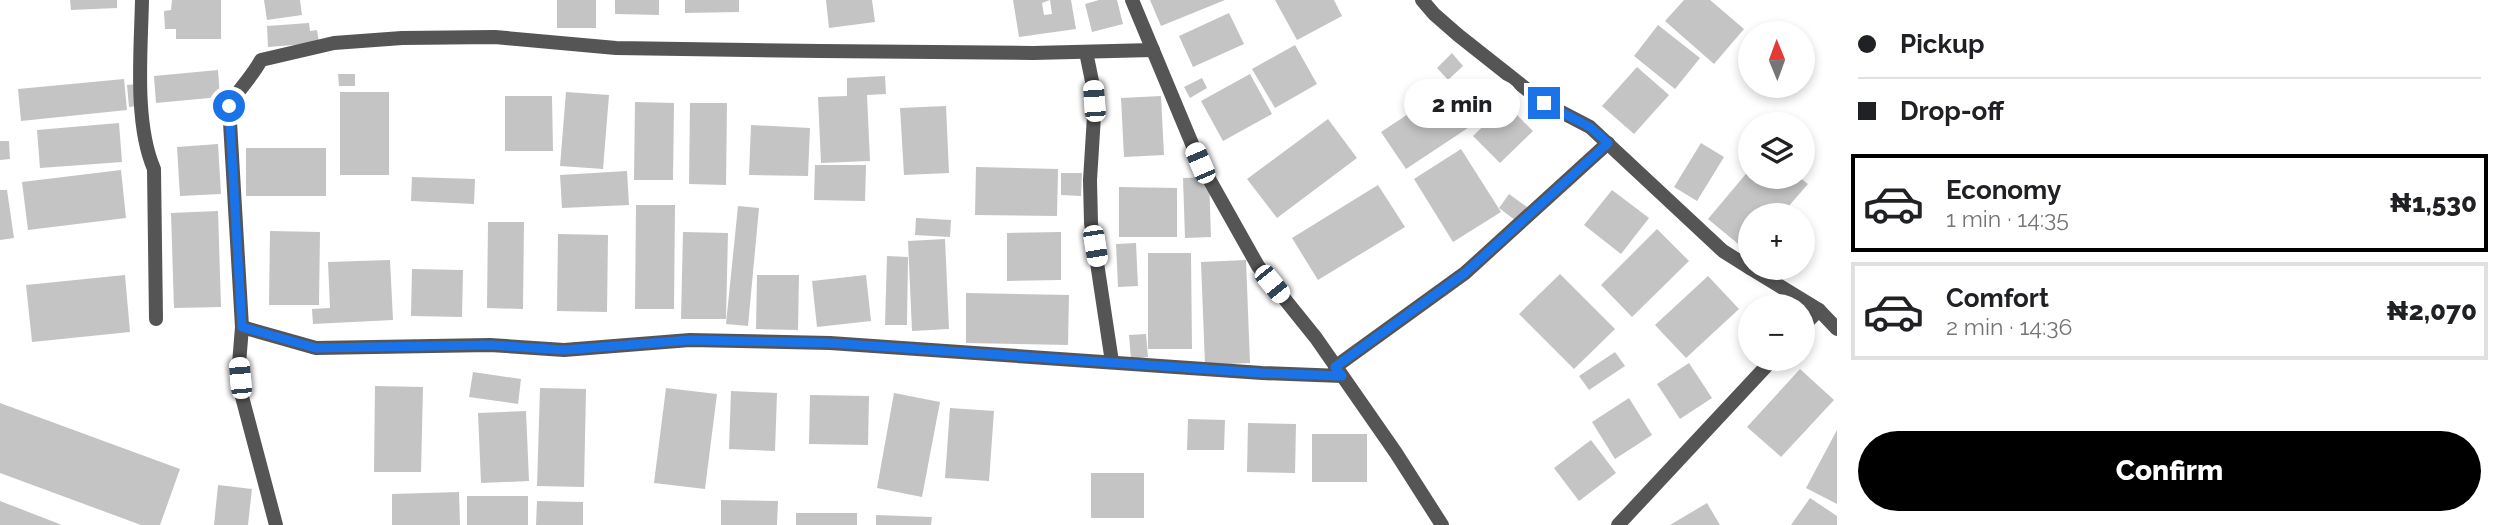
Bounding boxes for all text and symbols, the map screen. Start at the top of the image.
north arrow [1738,21,1815,98]
map controls [1738,21,1815,371]
text: Pickup [1900,29,1985,59]
callout: 2 min [1404,78,1520,128]
car [1083,79,1106,123]
route end [1528,87,1560,119]
route start [213,90,245,122]
text: 2 min [1432,90,1492,117]
text: Drop-off [1900,96,2004,126]
button: layers [1738,112,1815,189]
car [1183,140,1218,186]
icon: car [1862,172,1925,235]
text: Economy [1946,175,2061,205]
text: ₦1,530 [2389,188,2477,218]
button: + [1738,203,1815,280]
text: 1 min · 14:35 [1946,205,2069,232]
car [1082,224,1109,268]
car [1251,261,1294,307]
icon: car [1862,280,1925,343]
text: Comfort [1946,283,2049,313]
button: − [1738,294,1815,371]
text: ₦2,070 [2386,296,2477,326]
text: 2 min · 14:36 [1946,313,2072,340]
car [228,356,253,400]
button: Confirm [1858,431,2481,511]

